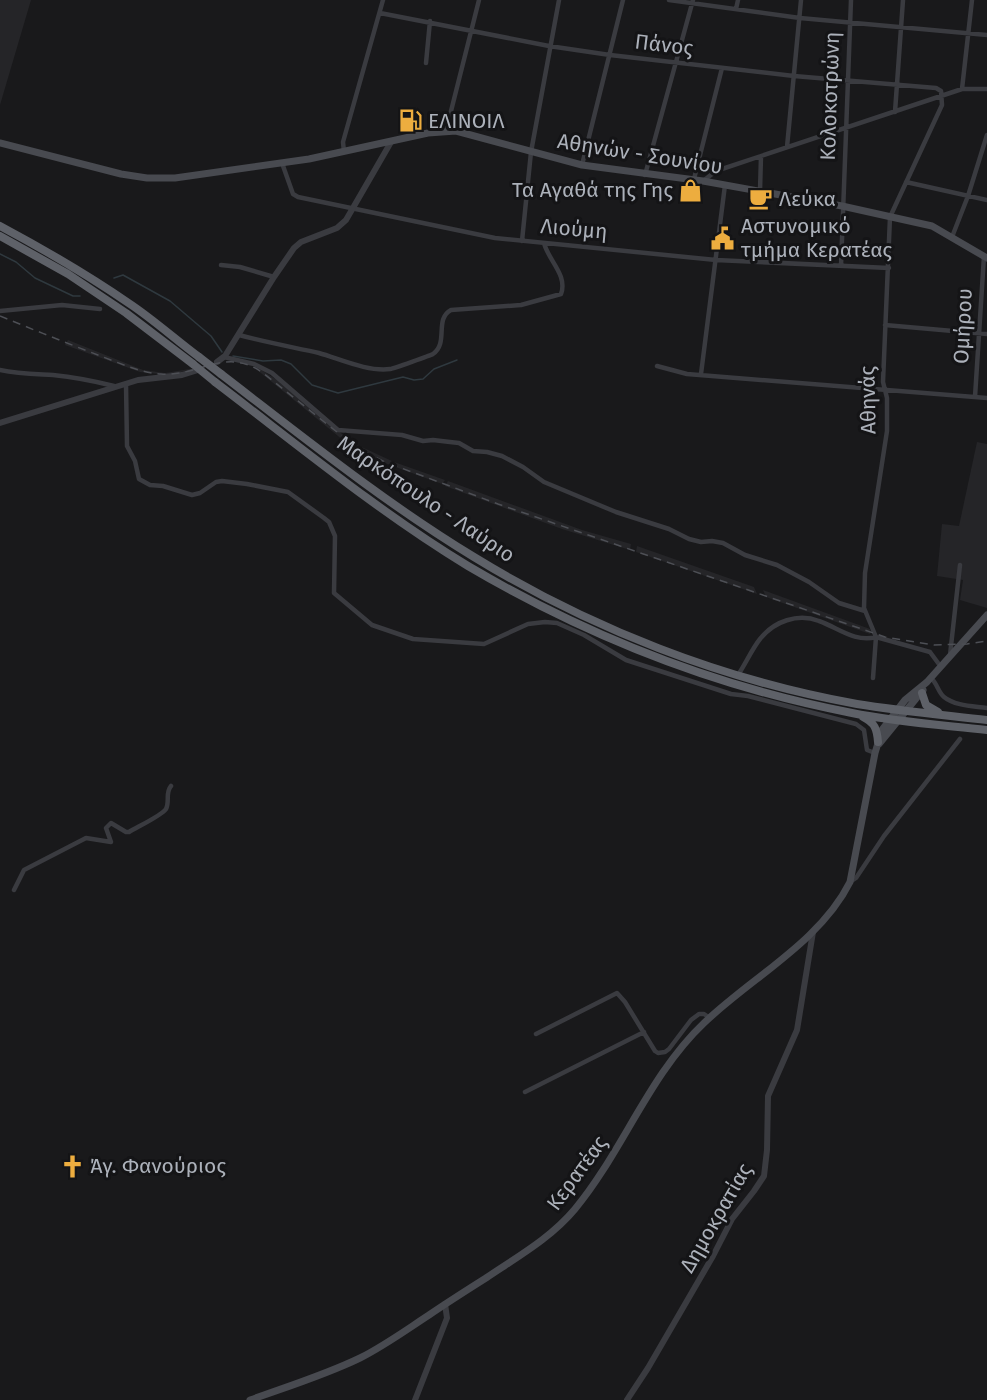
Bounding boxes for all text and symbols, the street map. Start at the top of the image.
street label: Πάνος [633,29,695,62]
street label: Κολοκοτρώνη [815,31,845,161]
fuel station icon: ΕΛΙΝΟΙΛ [397,108,423,134]
place label: ΕΛΙΝΟΙΛ [428,108,505,134]
street label: Αθηνών - Σουνίου [555,128,725,180]
place label: Τα Αγαθά της Γης [512,177,673,203]
shop icon: Τα Αγαθά της Γης [678,177,704,203]
cafe icon: Λεύκα [748,186,774,212]
place label: Λεύκα [779,186,836,212]
street label: Λιούμη [539,213,609,245]
place label: Αστυνομικό τμήμα Κερατέας [740,213,892,263]
public building icon: Αστυνομικό τμήμα Κερατέας [710,225,736,251]
street label: Ομήρου [948,287,978,365]
street label: Αθηνάς [854,365,882,434]
street label: Μαρκόπουλο - Λαύριο [332,430,520,568]
street label: Κερατέας [541,1130,613,1216]
church icon: Άγ. Φανούριος [59,1153,85,1179]
place label: Άγ. Φανούριος [90,1153,226,1179]
street label: Δημοκρατίας [674,1159,758,1277]

